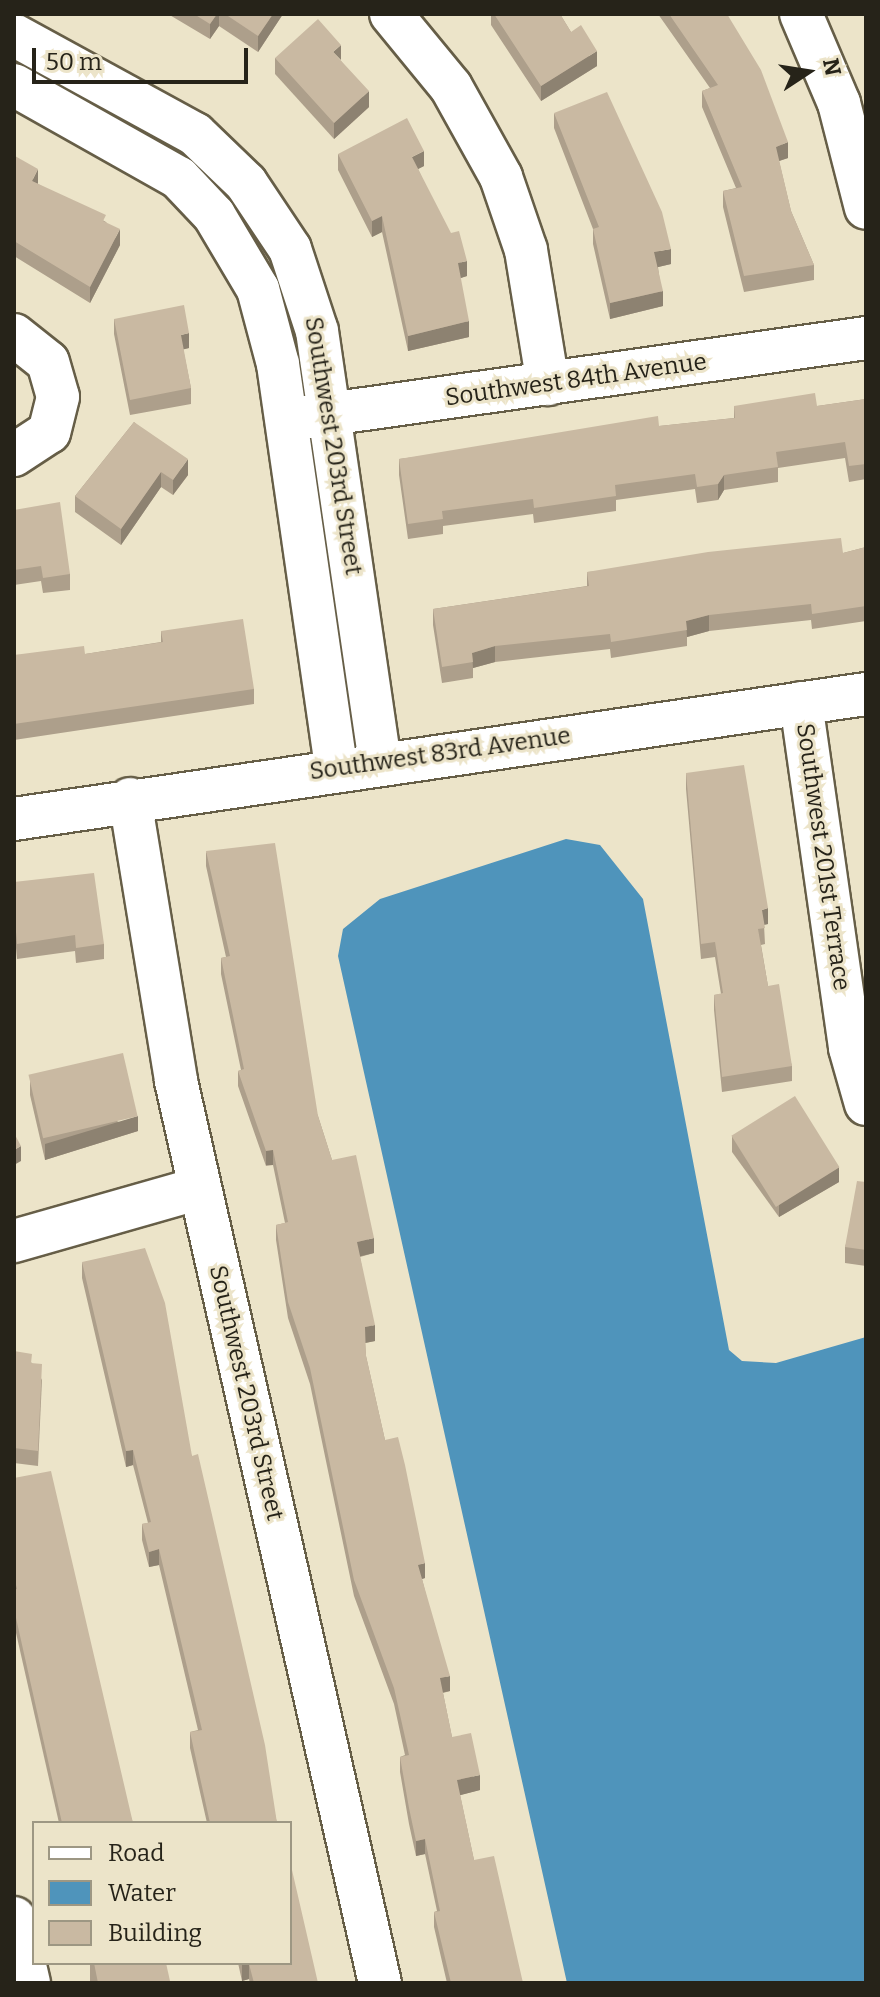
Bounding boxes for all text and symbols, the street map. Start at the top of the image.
scale bar [36,32,252,82]
north arrow [768,32,848,112]
text: 50 m [46,48,102,76]
text: N [817,56,847,78]
street label: Southwest 203rd Street [298,315,368,577]
street label: Southwest 84th Avenue [444,347,708,413]
street label: Southwest 83rd Avenue [308,721,572,787]
street label: Southwest 201st Terrace [790,721,856,993]
street label: Southwest 203rd Street [203,1263,289,1523]
legend [32,1821,292,1965]
text: Road [108,1839,164,1867]
text: Water [108,1879,176,1907]
text: Building [108,1919,202,1947]

